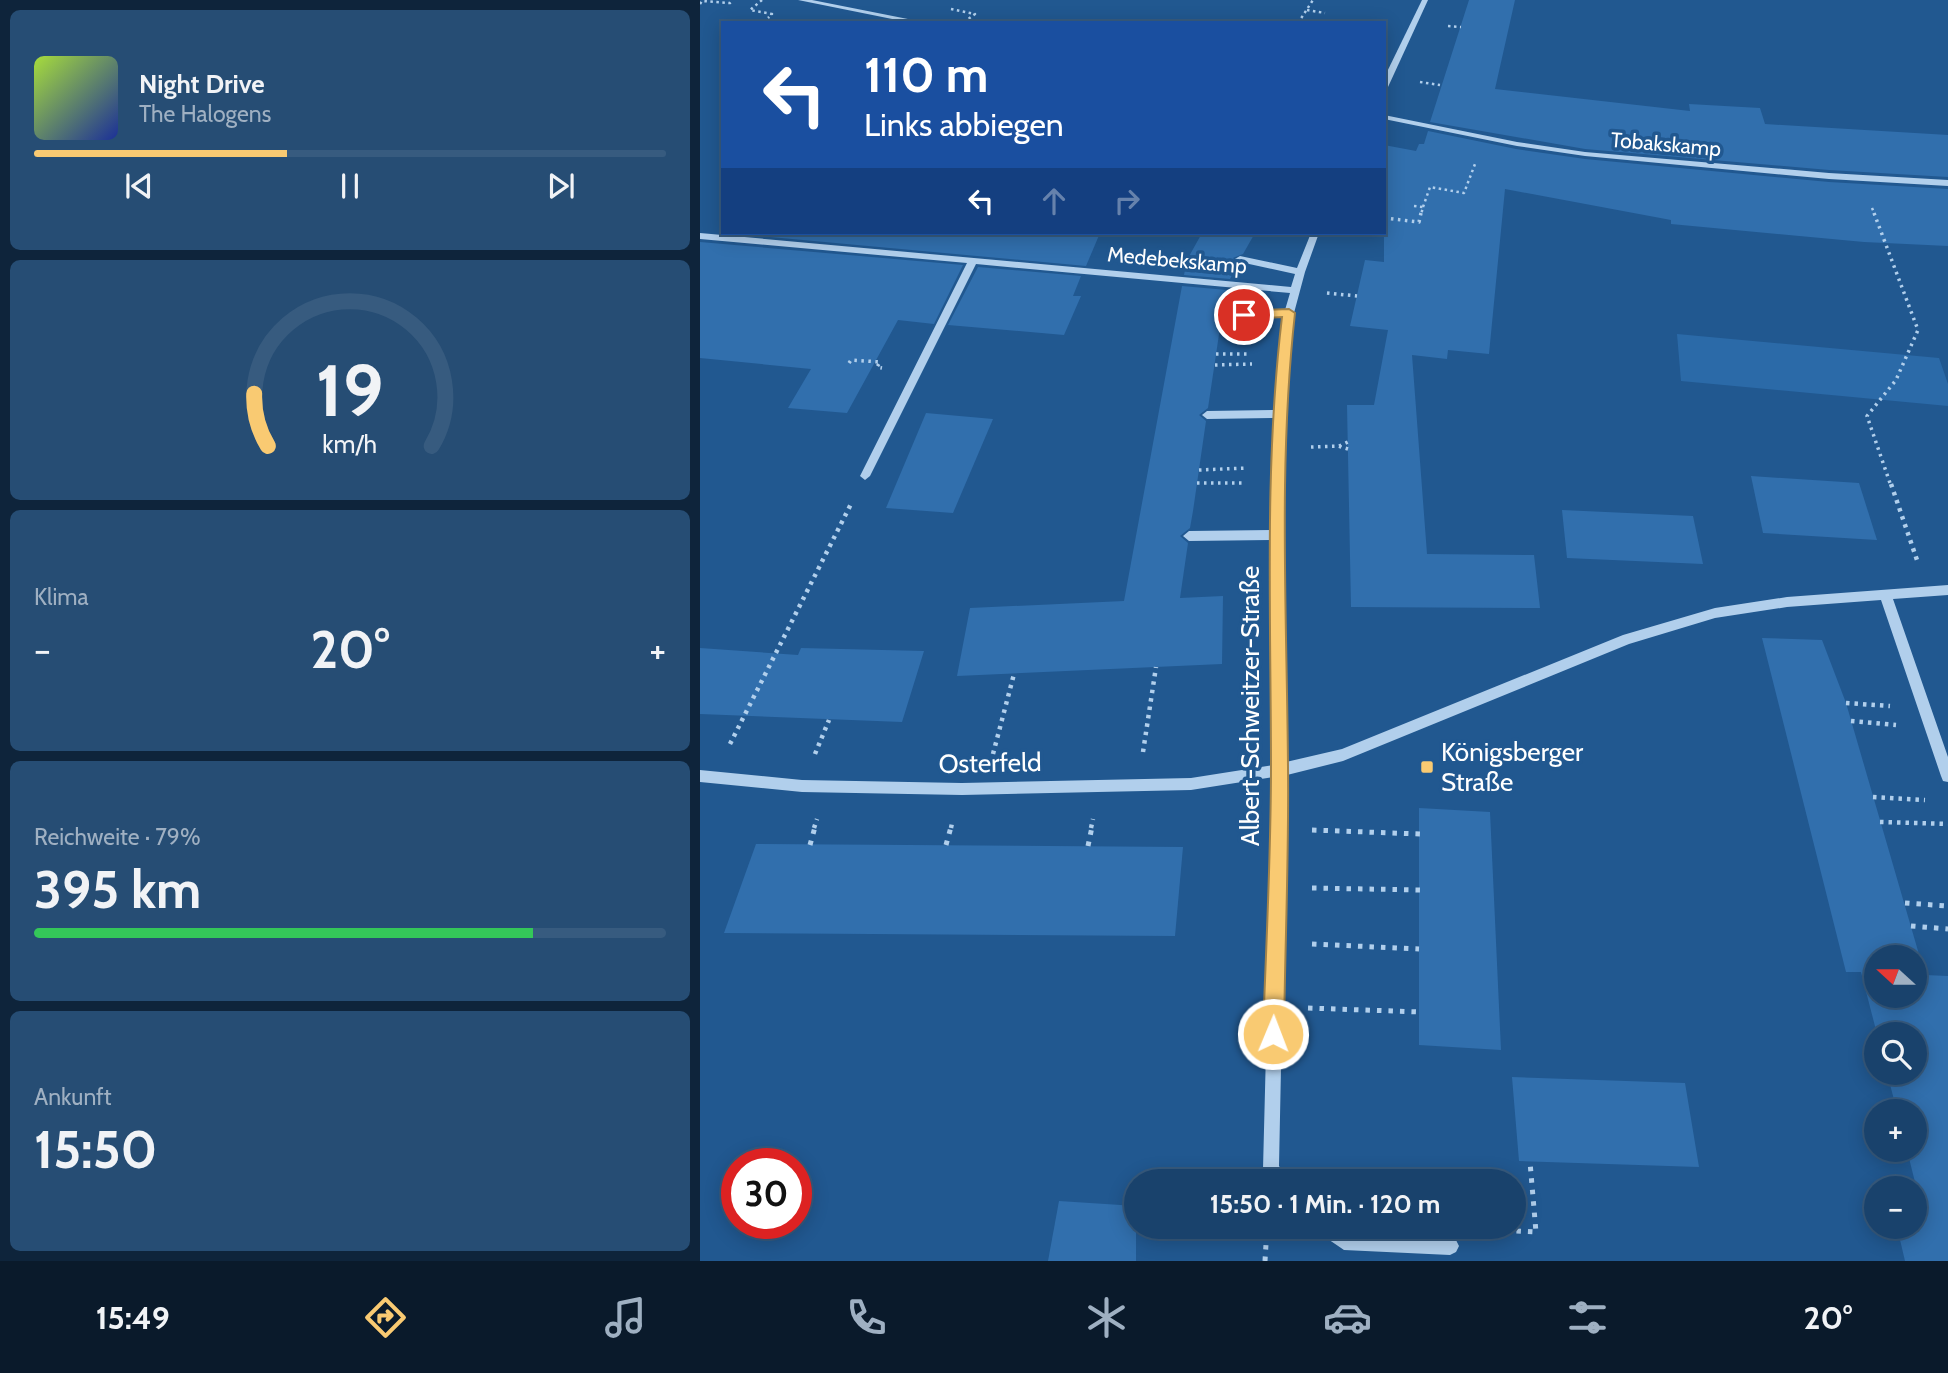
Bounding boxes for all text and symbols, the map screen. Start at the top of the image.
text: 110 m [864,45,988,104]
icon: left [749,49,840,140]
text: Night Drive [139,68,265,100]
text: The Halogens [139,100,271,128]
text: Links abbiegen [864,105,1064,144]
street label: Tobakskamp [1610,127,1722,161]
icon: previous [120,167,158,205]
icon: pause [331,167,369,205]
icon: next [542,167,580,205]
icon: left [962,182,1000,220]
icon: ahead [1035,182,1073,220]
icon: right [1108,182,1146,220]
street label: Medebekskamp [1106,241,1248,279]
pin [1214,285,1274,345]
icon: arrive [1225,296,1263,334]
text: 19 [316,347,384,435]
text: km/h [323,429,377,459]
street label: Albert-Schweitzer-Straße [1234,566,1266,846]
text: Klima [34,583,89,611]
text: 20° [310,618,390,681]
text: − [34,626,51,673]
text: + [649,626,666,673]
place label: Königsberger Straße [1441,736,1584,798]
street label: Osterfeld [938,746,1042,780]
marker: Königsberger Straße [1419,759,1435,775]
text: Reichweite · 79% [34,823,201,851]
text: 395 km [34,858,201,921]
north arrow [1864,945,1927,1008]
map controls [1864,945,1927,1239]
position arrow [1236,997,1310,1071]
button: search [1864,1022,1927,1085]
text: Ankunft [34,1083,112,1111]
button: + [1864,1099,1927,1162]
text: 15:50 [34,1118,157,1181]
speed limit sign: 30 [721,1148,812,1239]
button: − [1864,1176,1927,1239]
text: 15:50 · 1 Min. · 120 m [1210,1188,1440,1220]
icon: directions [361,1293,410,1342]
icon: music [601,1293,650,1342]
icon: phone [842,1293,891,1342]
icon: climate [1082,1293,1131,1342]
icon: car [1323,1293,1372,1342]
icon: filters [1563,1293,1612,1342]
text: 15:49 [96,1298,170,1337]
text: 20° [1804,1298,1852,1337]

